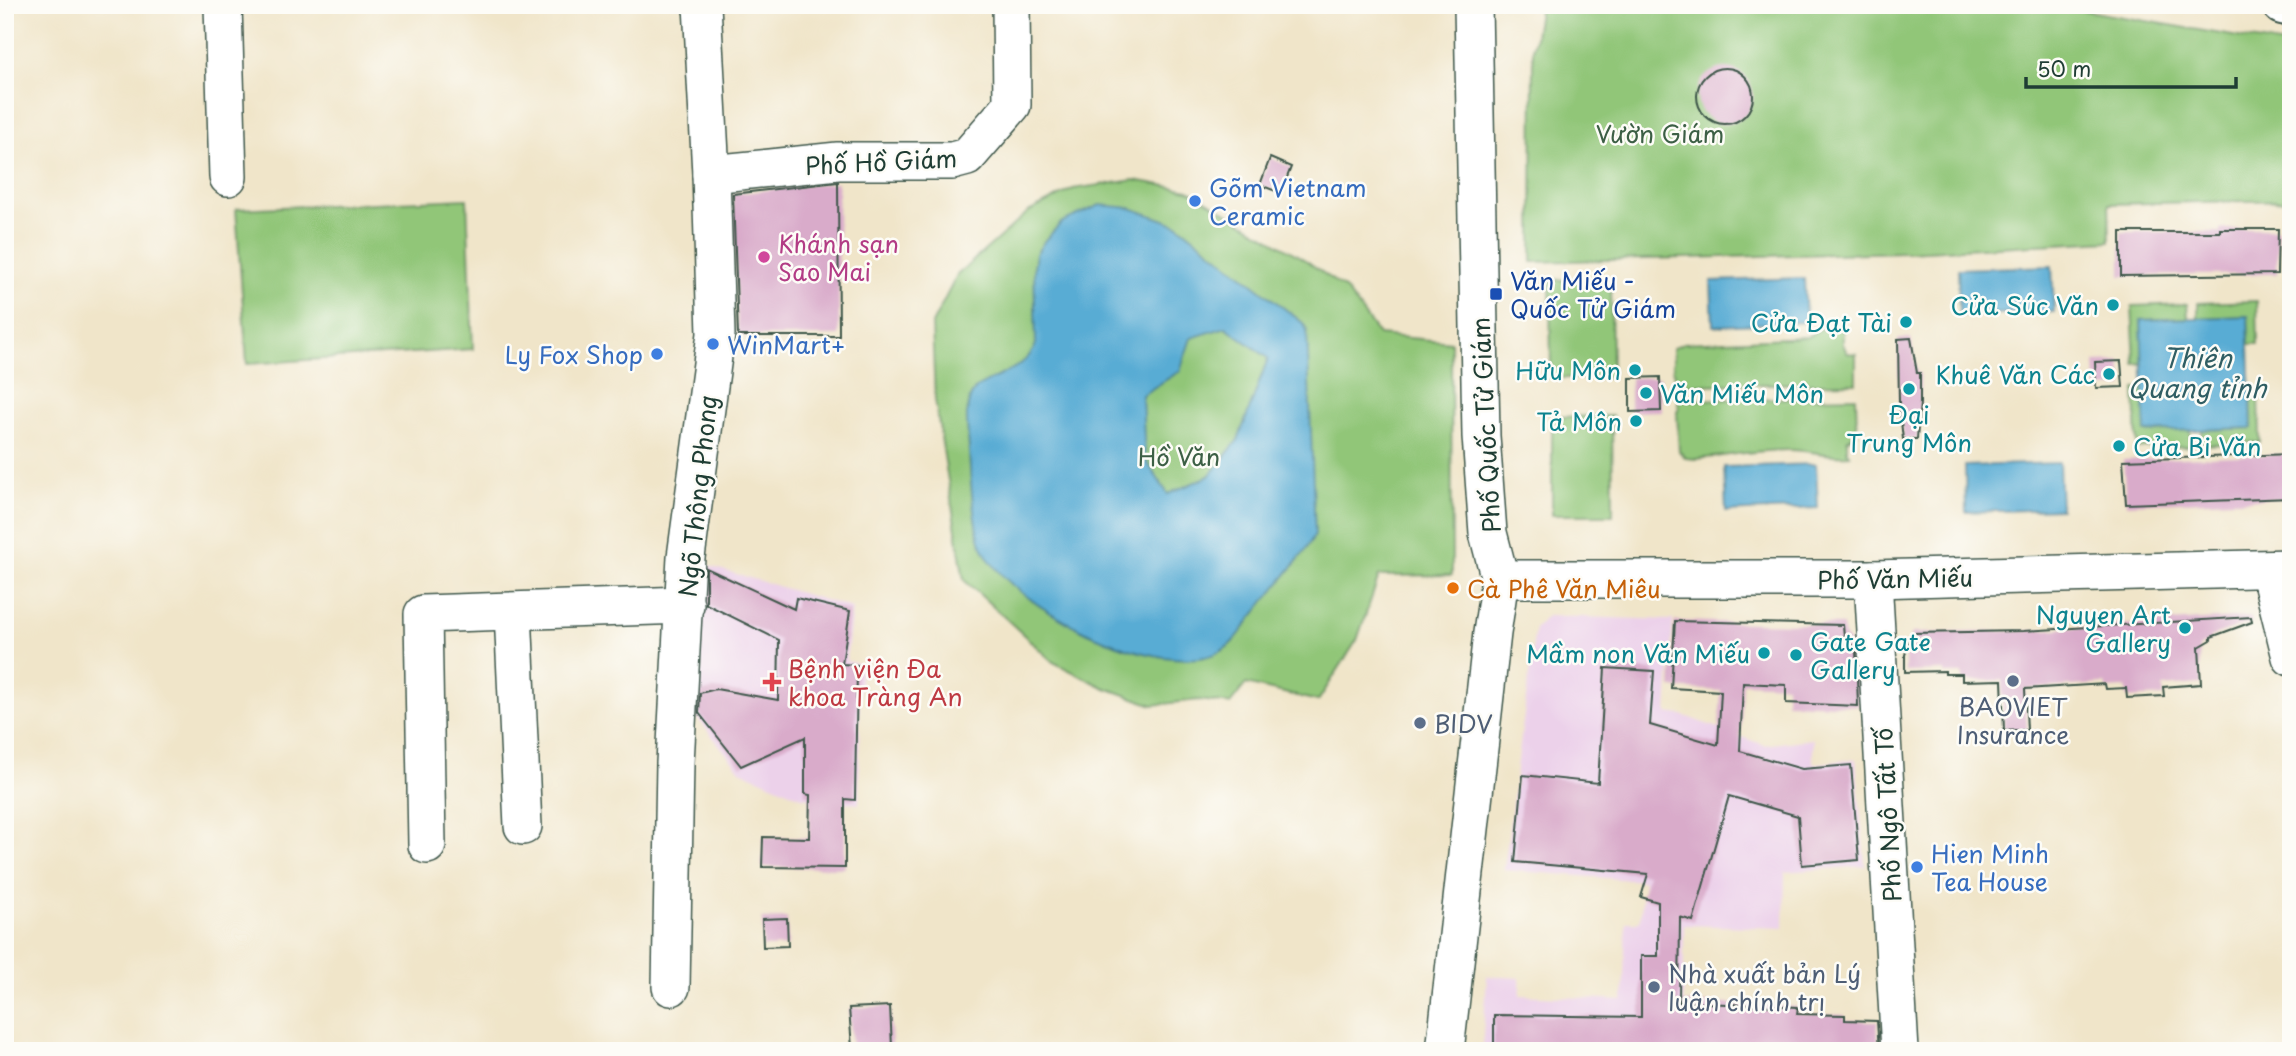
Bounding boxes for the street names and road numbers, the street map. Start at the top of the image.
street label: Phố Hồ Giám [804,139,958,183]
street label: Phố Quốc Tử Giám [1461,316,1509,534]
street label: Ngõ Thông Phong [668,393,726,599]
street label: Phố Văn Miếu [1817,559,1973,597]
street label: Phố Ngô Tất Tố [1864,726,1910,903]

